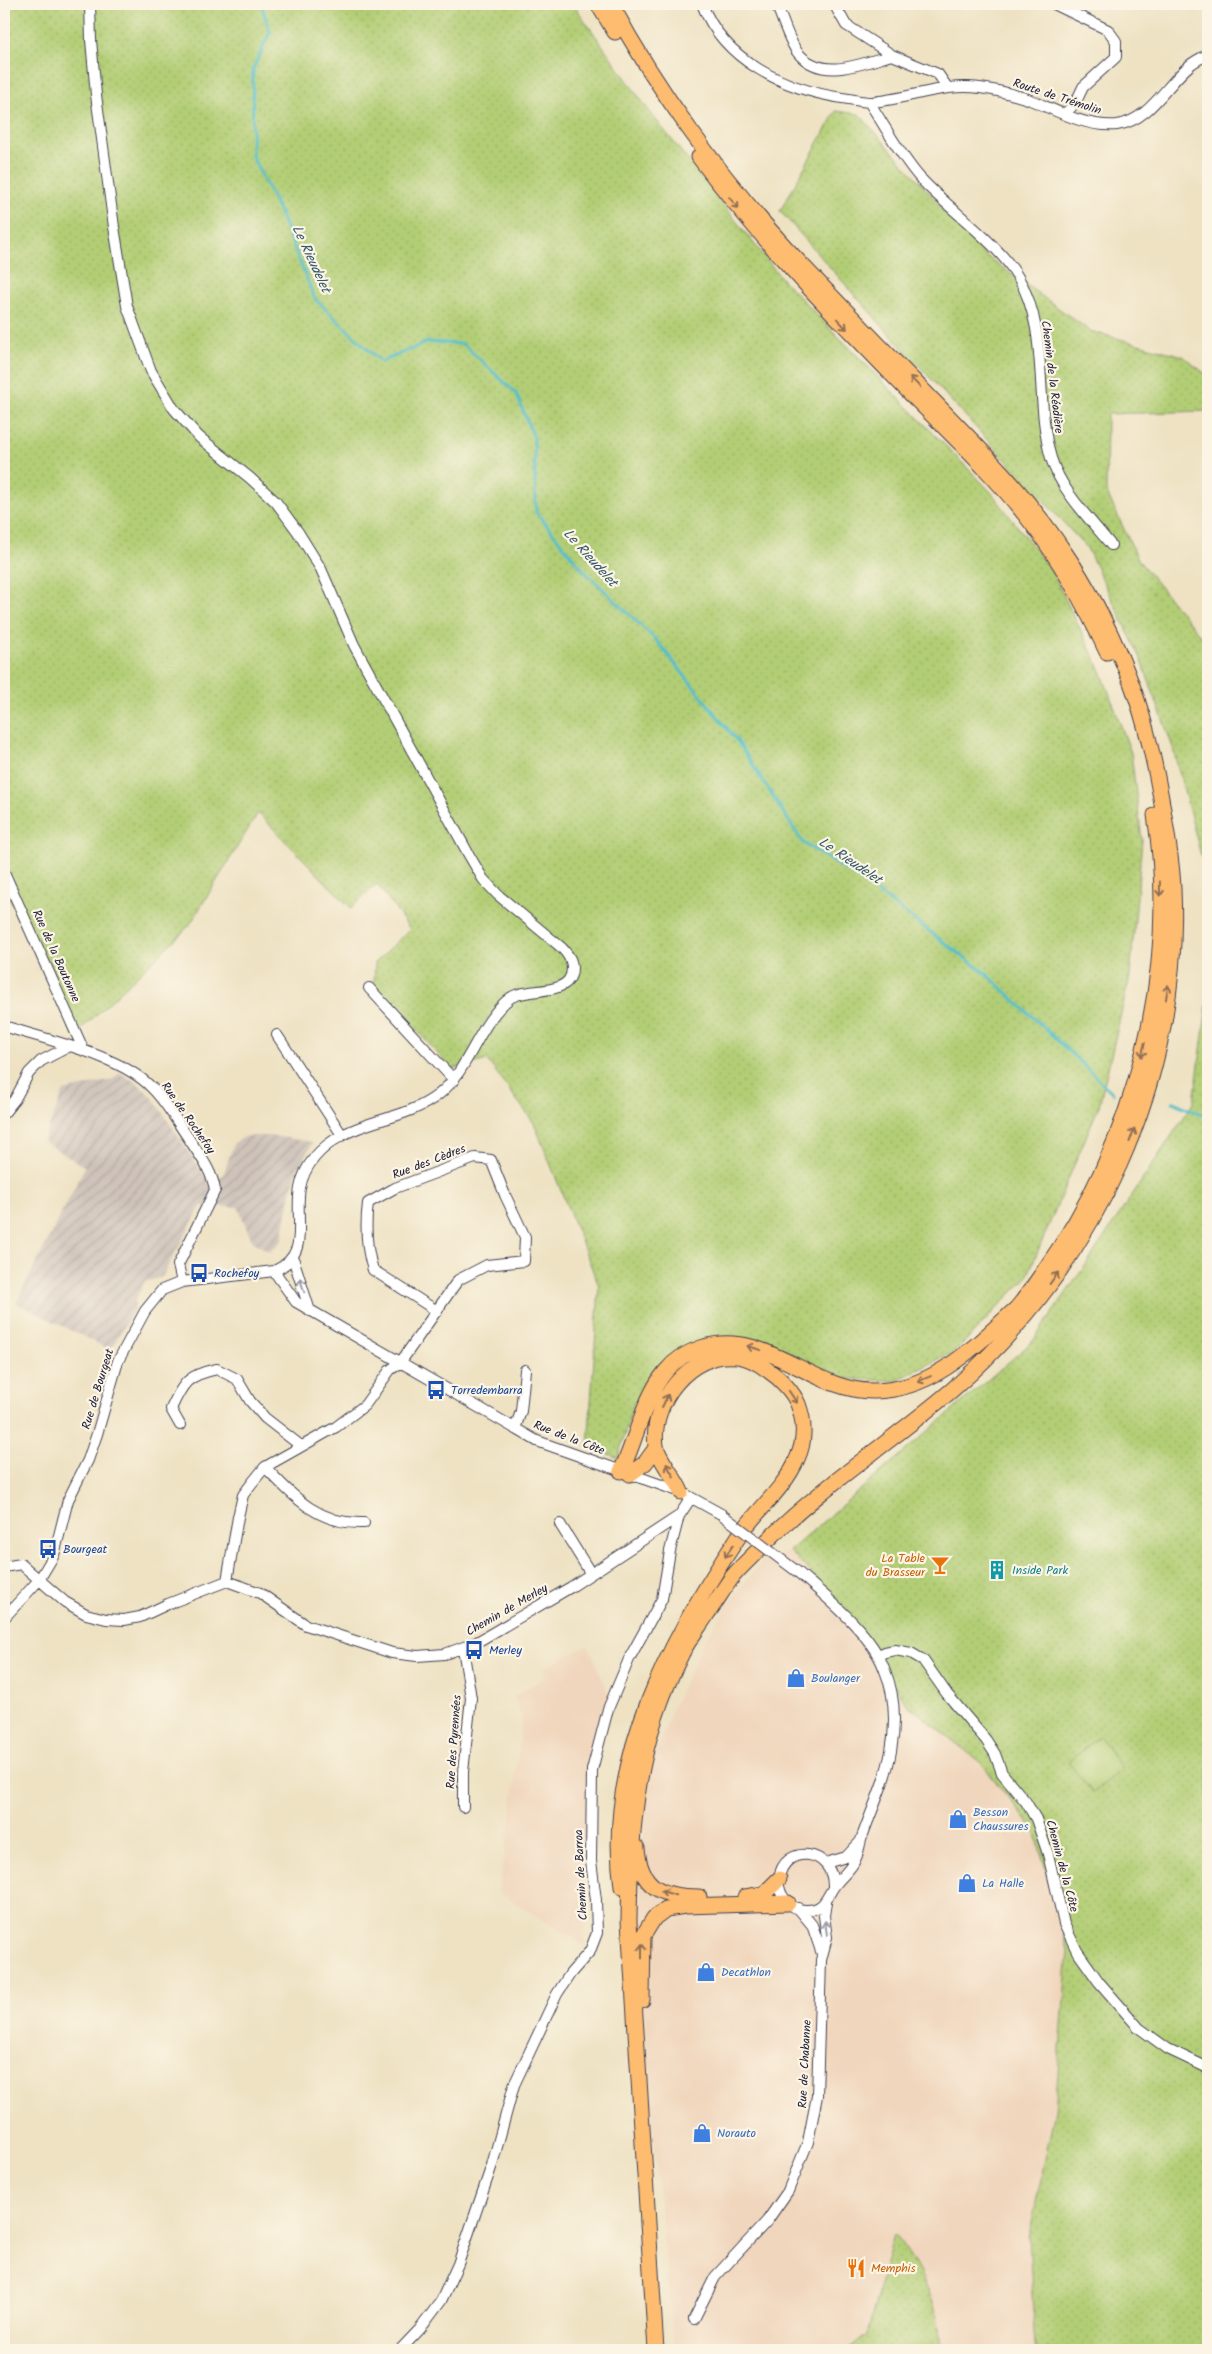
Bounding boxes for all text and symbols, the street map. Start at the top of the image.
street label: Route de Trémolin [1010,74,1104,120]
one-way arrow [728,196,739,209]
water label: Le Rieudelet [286,221,337,299]
one-way arrow [836,317,848,329]
street label: Chemin de la Réadière [1036,319,1068,435]
one-way arrow [909,376,922,388]
water label: Le Rieudelet [558,524,624,594]
water label: Le Rieudelet [814,832,888,892]
one-way arrow [1155,881,1165,897]
street label: Rue de la Boutonne [27,907,85,1006]
one-way arrow [1163,984,1173,1000]
one-way arrow [1138,1042,1147,1058]
street label: Rue de Rochefoy [156,1078,220,1158]
one-way arrow [1128,1128,1137,1144]
street label: Rue des Cèdres [390,1139,468,1185]
bus stop icon: Rochefoy [188,1262,210,1284]
place label: Rochefoy [214,1264,260,1283]
one-way arrow [1049,1271,1059,1285]
one-way arrow [296,1277,306,1293]
one-way arrow [747,1342,763,1352]
street label: Rue de Bourgeat [77,1346,119,1432]
one-way arrow [917,1374,932,1384]
bus stop icon: Torredembarra [425,1379,447,1401]
place label: Torredembarra [451,1381,523,1400]
one-way arrow [788,1390,798,1404]
one-way arrow [660,1394,670,1409]
street label: Rue de la Côte [530,1416,608,1461]
one-way arrow [664,1463,674,1477]
bus stop icon: Bourgeat [37,1538,59,1560]
place label: Bourgeat [63,1540,108,1559]
one-way arrow [724,1544,734,1558]
place label: La Table du Brasseur [866,1549,926,1582]
bar icon: La Table du Brasseur [929,1554,951,1576]
building icon: Inside Park [986,1559,1008,1581]
place label: Inside Park [1012,1561,1068,1580]
street label: Chemin de Merley [463,1579,552,1641]
bus stop icon: Merley [463,1639,485,1661]
place label: Merley [489,1641,522,1660]
shop icon: Boulanger [785,1667,807,1689]
place label: Boulanger [811,1669,861,1688]
street label: Rue des Pyrennées [441,1694,467,1790]
place label: Besson Chaussures [973,1803,1029,1836]
shop icon: Besson Chaussures [947,1808,969,1830]
street label: Chemin de la Côte [1041,1818,1084,1915]
street label: Chemin de Barroa [569,1829,593,1921]
shop icon: La Halle [956,1872,978,1894]
place label: La Halle [982,1874,1025,1893]
one-way arrow [660,1888,676,1898]
one-way arrow [820,1920,830,1936]
one-way arrow [638,1943,647,1959]
shop icon: Decathlon [695,1961,717,1983]
place label: Decathlon [721,1963,771,1982]
street label: Rue de Chabanne [793,2019,817,2109]
shop icon: Norauto [691,2122,713,2144]
place label: Norauto [717,2124,756,2143]
restaurant icon: Memphis [845,2257,867,2279]
place label: Memphis [871,2259,916,2278]

